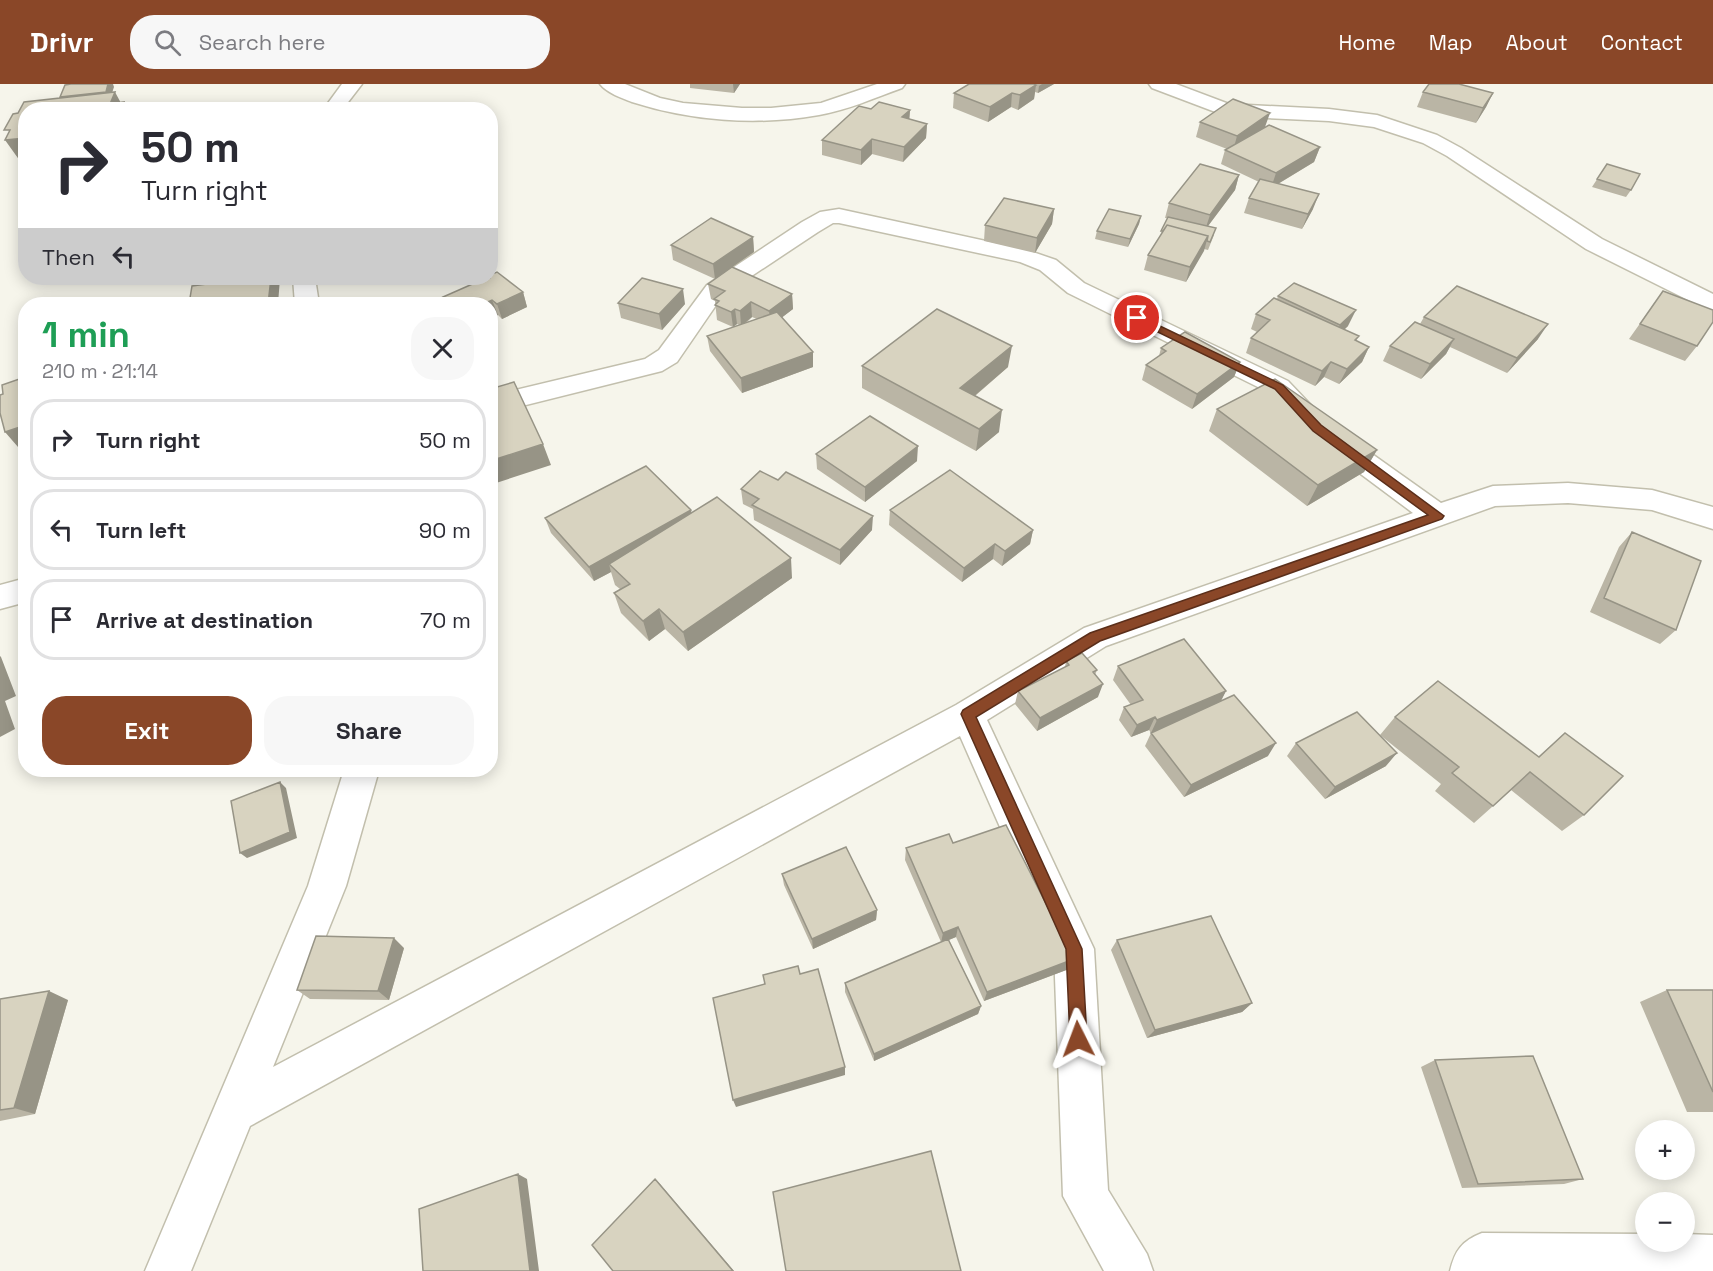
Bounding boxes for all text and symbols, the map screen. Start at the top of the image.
search box [130,15,550,69]
text: Drivr [30,24,94,60]
icon: search [151,26,184,59]
text: Search here [199,28,325,56]
text: Home [1338,29,1396,56]
text: Map [1429,29,1473,56]
text: About [1506,29,1568,56]
text: Contact [1601,29,1683,56]
text: 50 m [141,121,240,174]
icon: right [42,126,120,204]
text: Turn right [141,173,268,208]
icon: left [107,240,140,273]
text: Then [42,243,95,271]
pin [1111,292,1162,343]
icon: arrive [1120,301,1153,334]
text: 1 min [42,312,130,358]
button: close [411,317,474,380]
text: 210 m · 21:14 [42,358,158,384]
icon: right [45,423,78,456]
text: Turn right [96,426,201,454]
text: 50 m [419,426,471,454]
icon: left [45,513,78,546]
text: Turn left [96,516,186,544]
text: 90 m [419,516,471,544]
icon: arrive [45,603,78,636]
text: Arrive at destination [96,606,313,634]
text: 70 m [420,606,471,634]
button: Exit [42,696,252,765]
button: Share [264,696,474,765]
position arrow [1046,1007,1110,1071]
map controls [1635,1120,1695,1252]
button: + [1635,1120,1695,1180]
button: − [1635,1192,1695,1252]

